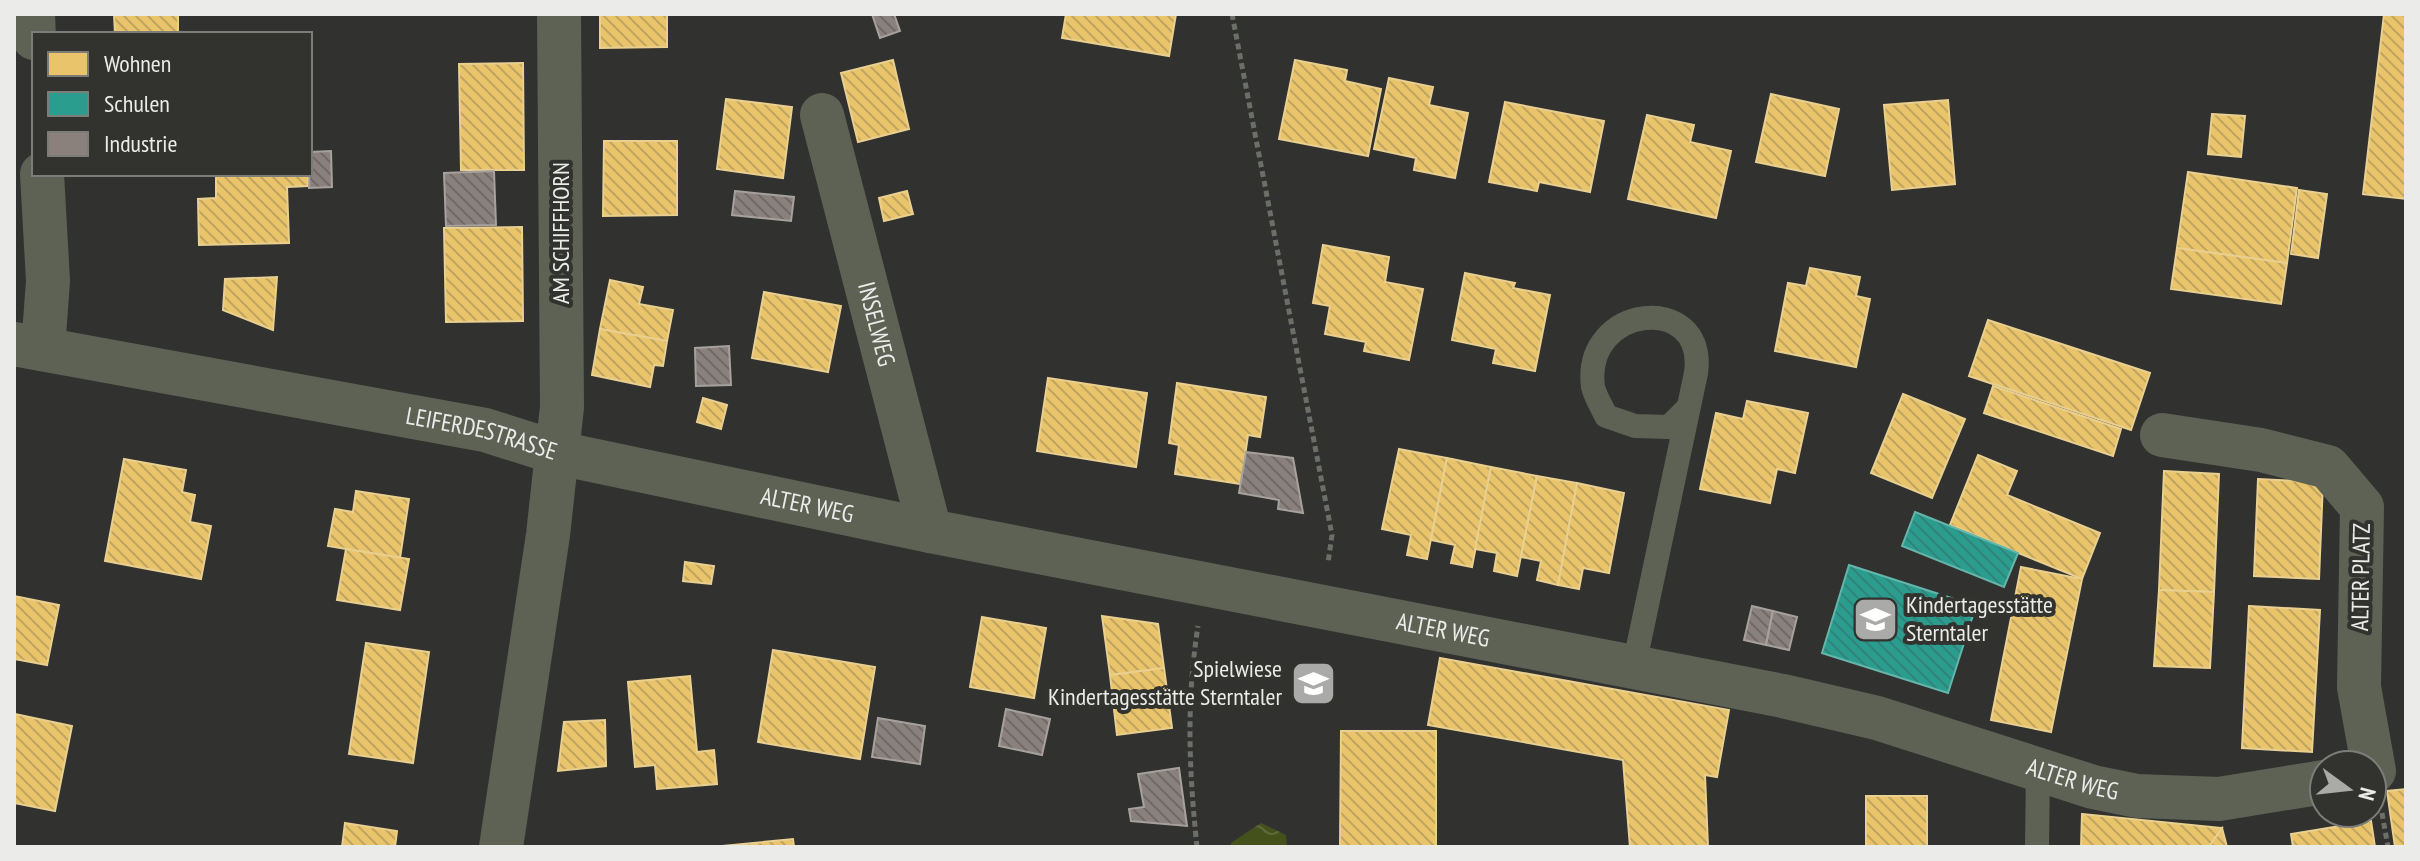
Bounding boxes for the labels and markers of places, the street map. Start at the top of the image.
place label: Kindertagesstätte Sterntaler [1906,589,2053,648]
school or university icon: Kindertagesstätte Sterntaler [1851,595,1899,643]
place label: Spielwiese Kindertagesstätte Sterntaler [1048,653,1282,712]
school or university icon: Spielwiese Kindertagesstätte Sterntaler [1289,659,1337,707]

